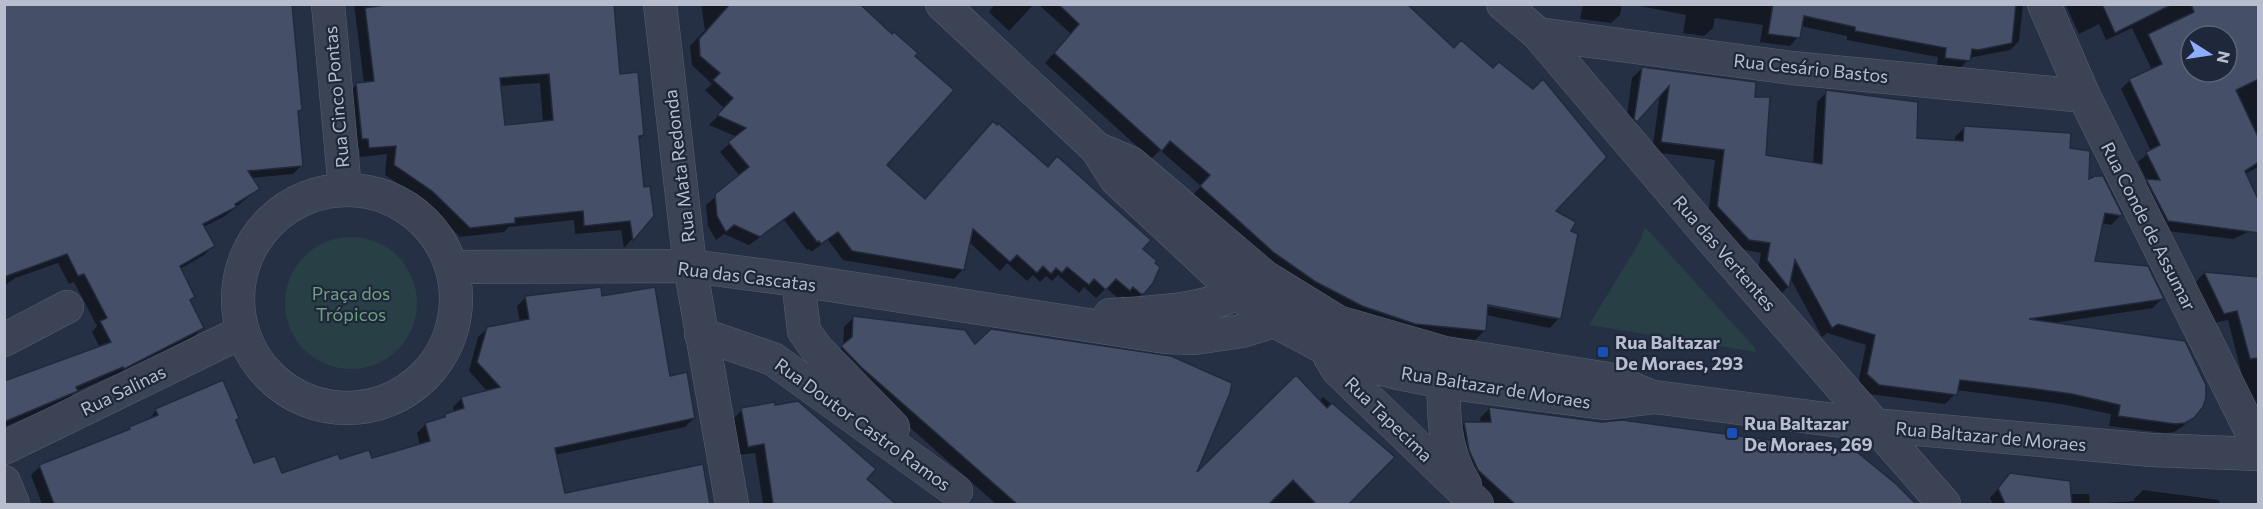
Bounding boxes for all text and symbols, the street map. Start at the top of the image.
north arrow [2179,24,2239,84]
street label: Rua Cinco Pontas [319,25,353,169]
street label: Rua Cesário Bastos [1733,49,1889,87]
text: N [2214,49,2235,65]
street label: Rua Mata Redonda [659,88,699,244]
street label: Rua Conde de Assumar [2097,138,2201,314]
street label: Rua das Vertentes [1669,191,1781,315]
street label: Rua das Cascatas [676,257,818,295]
park label: Praça dos Trópicos [312,282,390,325]
place label: Rua Baltazar De Moraes, 293 [1615,331,1743,374]
marker: Rua Baltazar De Moraes, 293 [1596,345,1610,359]
street label: Rua Doutor Castro Ramos [771,353,955,495]
street label: Rua Salinas [77,360,169,420]
street label: Rua Baltazar de Moraes [1400,361,1592,413]
street label: Rua Tapecima [1341,372,1437,466]
place label: Rua Baltazar De Moraes, 269 [1744,412,1873,455]
street label: Rua Baltazar de Moraes [1895,417,2087,455]
marker: Rua Baltazar De Moraes, 269 [1725,426,1739,440]

